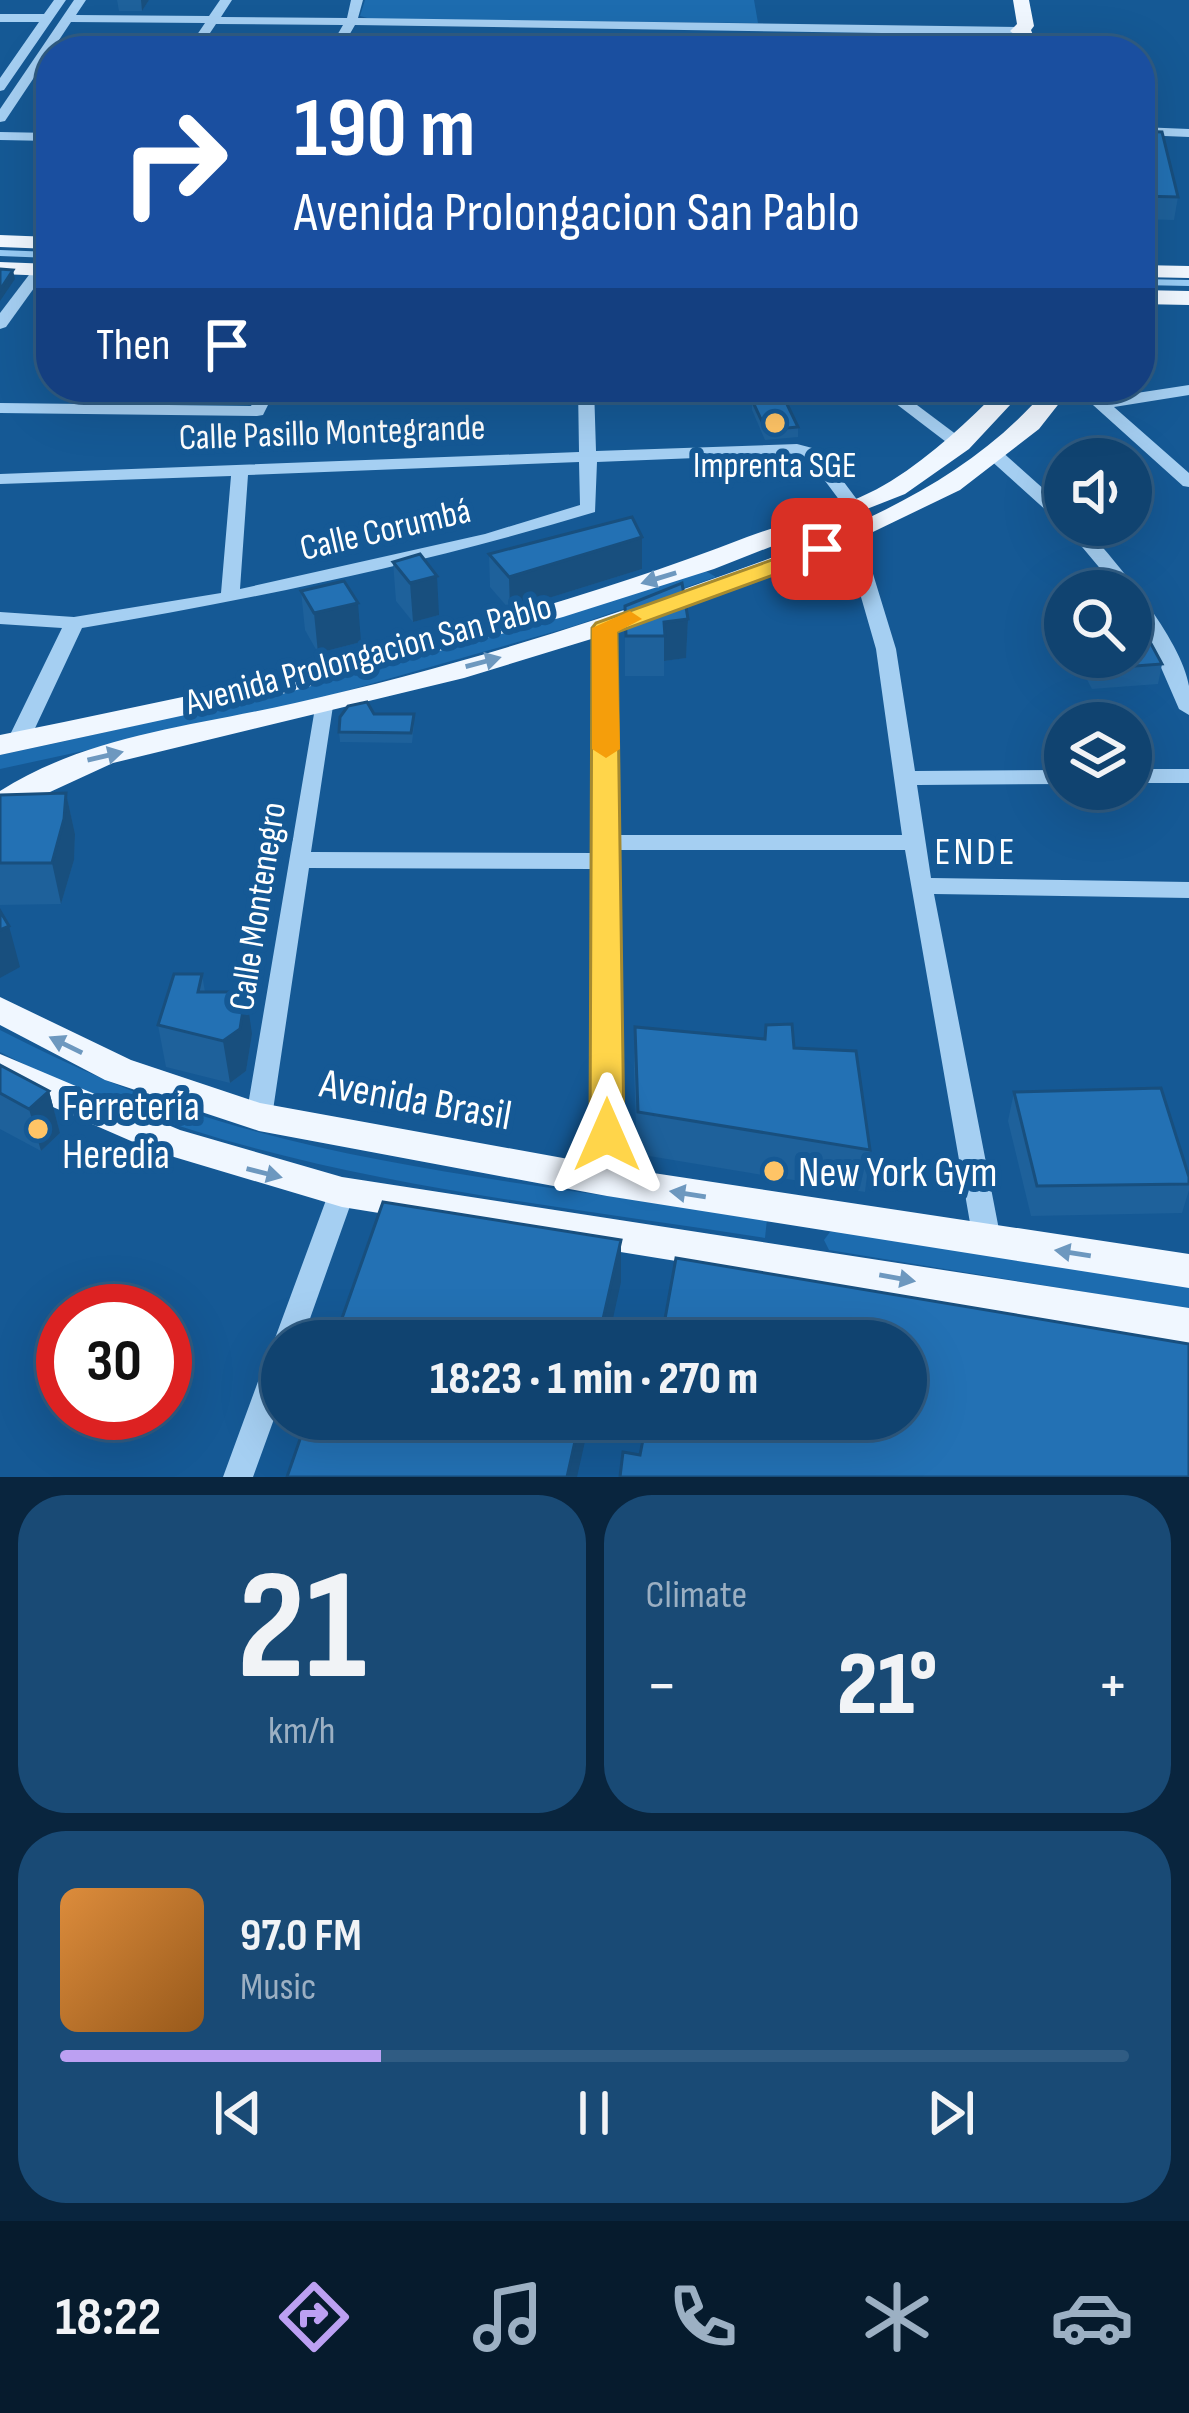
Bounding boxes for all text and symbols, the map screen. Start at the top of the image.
text: 190 m [294,79,476,180]
icon: right [96,84,252,240]
text: Avenida Prolongacion San Pablo [294,181,860,246]
icon: arrive [194,312,260,378]
text: Then [96,318,170,373]
street label: Calle Pasillo Montegrande [178,407,486,460]
marker: Imprenta SGE [762,410,788,436]
map controls [1044,438,1152,810]
button: sound [1044,438,1152,546]
place label: Imprenta SGE [693,445,857,488]
street label: Calle Corumbá [296,490,475,571]
pin [771,498,873,600]
icon: arrive [789,516,855,582]
one-way arrow [640,570,677,588]
button: search [1044,570,1152,678]
street label: Avenida Prolongacion San Pablo [180,586,556,725]
one-way arrow [465,651,502,670]
button: layers [1044,702,1152,810]
one-way arrow [86,746,124,765]
street label: Calle Montenegro [221,799,296,1014]
district label: ENDE [934,829,1018,876]
one-way arrow [49,1036,83,1056]
street label: Avenida Brasil [315,1058,515,1142]
position arrow [544,1072,670,1198]
place label: Ferretería Heredia [62,1082,200,1181]
marker: Ferretería Heredia [25,1116,51,1142]
place label: New York Gym [798,1148,998,1199]
marker: New York Gym [761,1158,787,1184]
one-way arrow [246,1164,283,1183]
one-way arrow [669,1184,706,1203]
one-way arrow [1054,1243,1092,1262]
one-way arrow [879,1268,916,1287]
speed limit sign: 30 [36,1284,192,1440]
text: 18:23 · 1 min · 270 m [430,1352,758,1407]
text: 21 [237,1536,367,1723]
text: Climate [646,1572,747,1619]
text: 21° [837,1632,937,1740]
text: − [646,1647,678,1726]
text: + [1097,1647,1129,1726]
text: km/h [268,1708,335,1755]
text: 97.0 FM [240,1909,362,1964]
text: Music [240,1964,316,2011]
icon: previous [205,2080,271,2146]
icon: pause [561,2080,627,2146]
icon: next [918,2080,984,2146]
icon: directions [272,2275,356,2359]
icon: music [466,2275,550,2359]
icon: phone [661,2275,745,2359]
icon: climate [855,2275,939,2359]
icon: car [1050,2275,1134,2359]
text: 18:22 [55,2285,161,2350]

